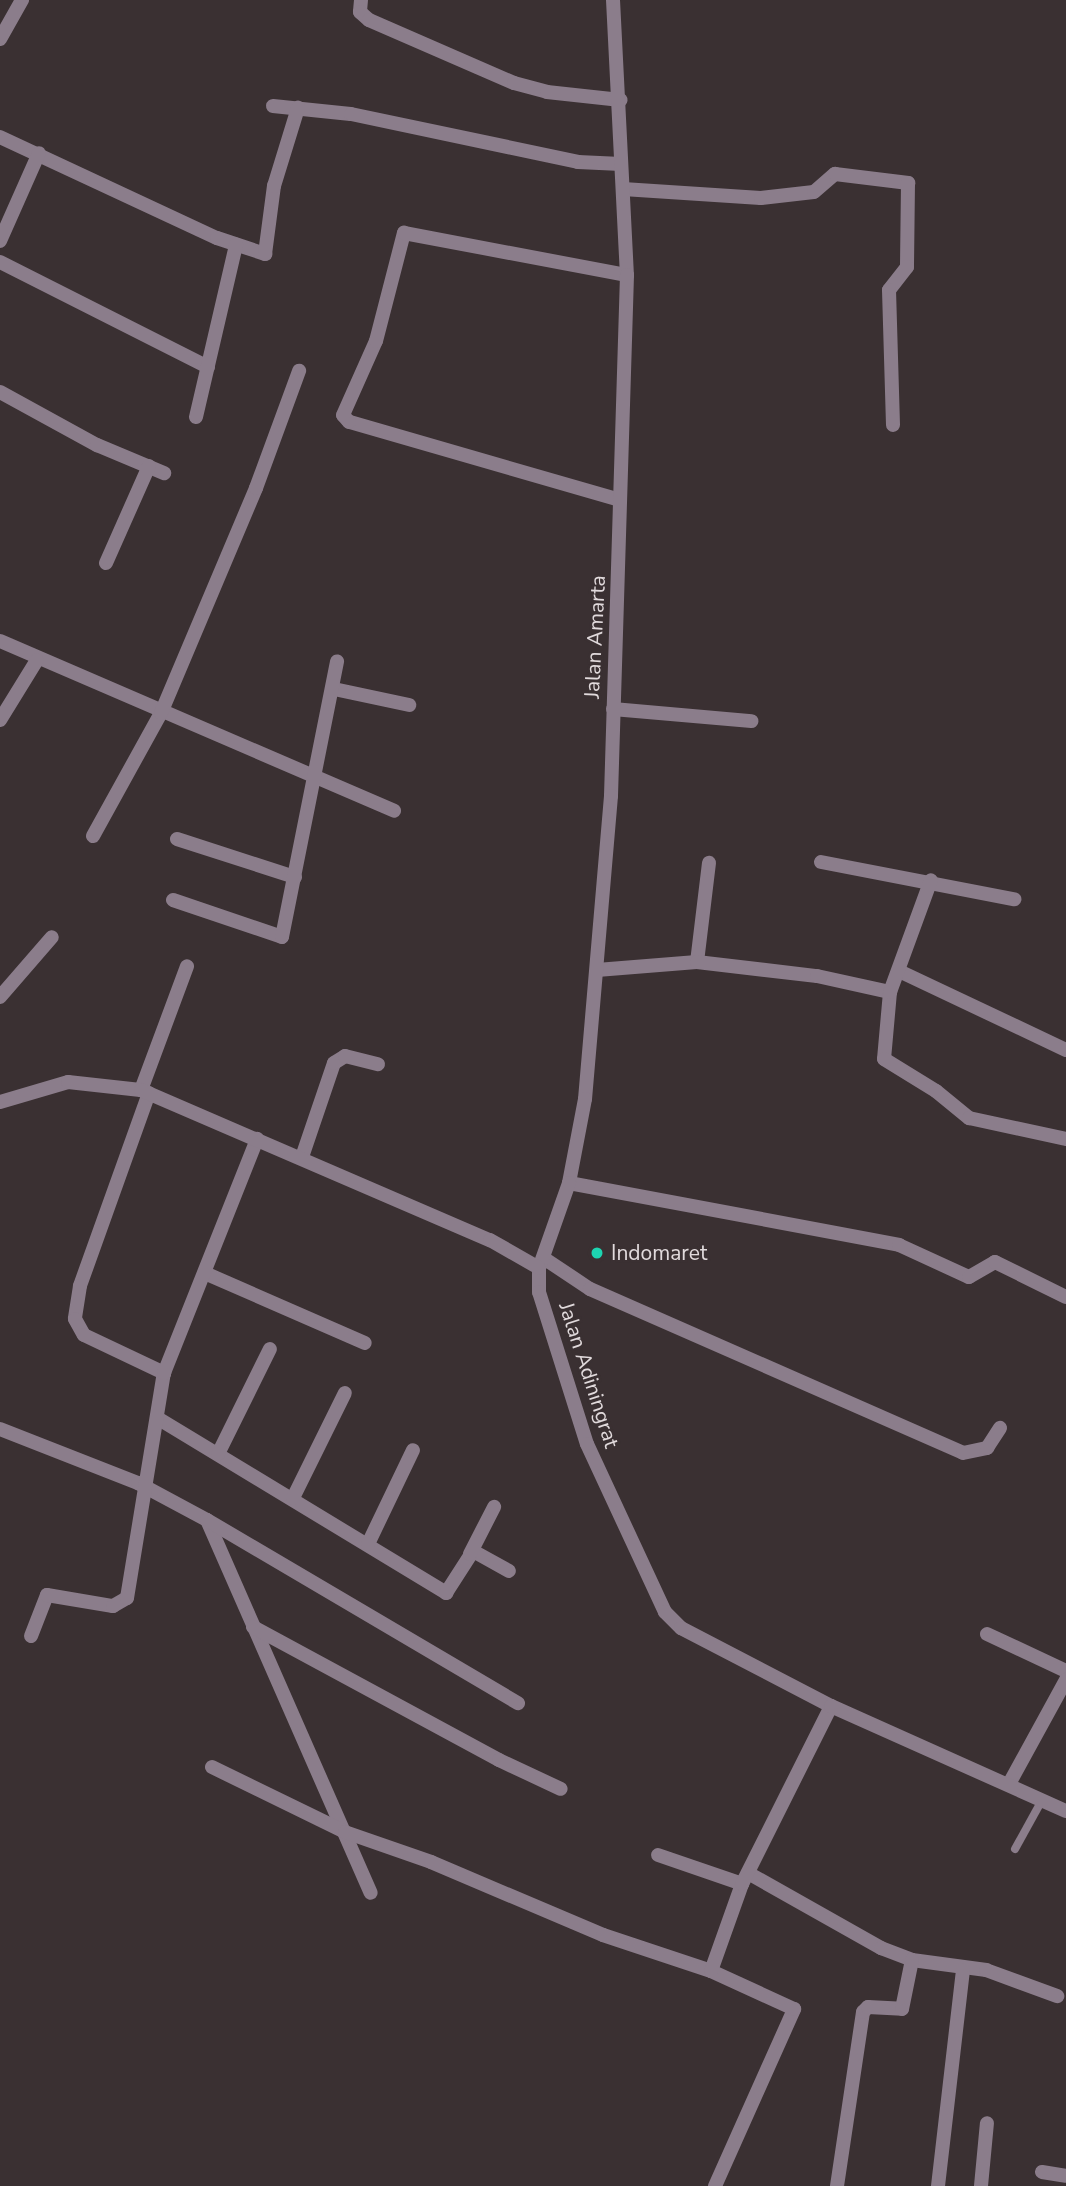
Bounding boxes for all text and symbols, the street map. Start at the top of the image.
street label: Jalan Amarta [579,575,611,699]
place label: Indomaret [611,1240,707,1266]
marker: Indomaret [589,1245,605,1261]
street label: Jalan Adiningrat [554,1299,624,1451]

